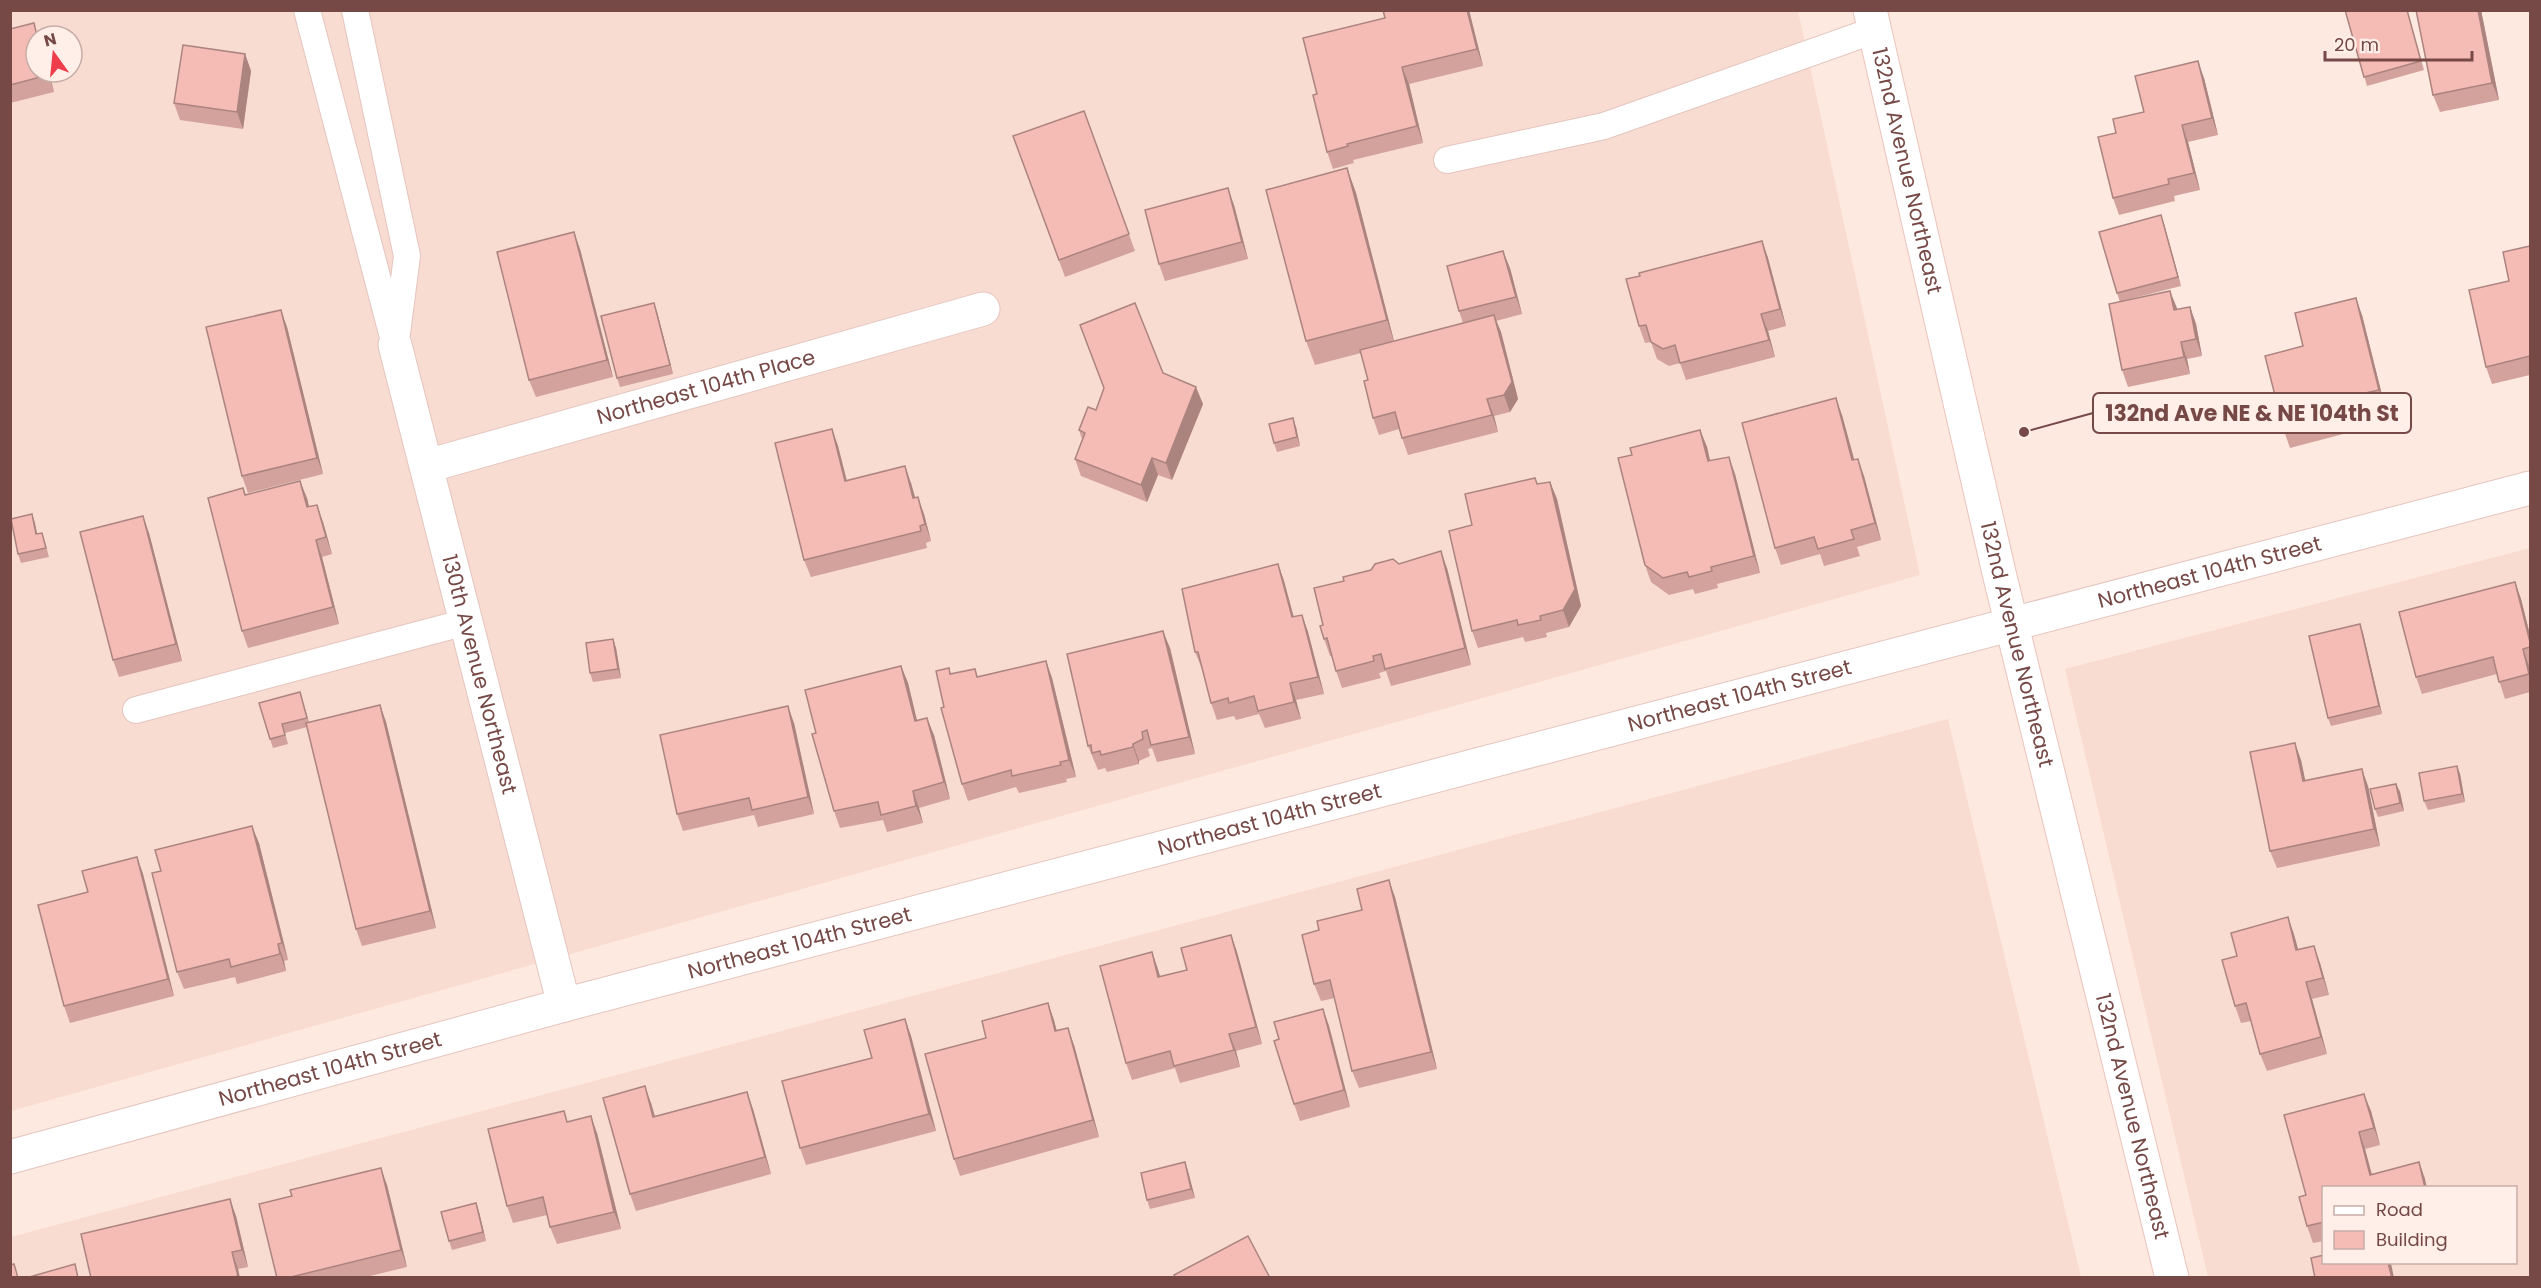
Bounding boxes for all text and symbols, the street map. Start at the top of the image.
north arrow [24,24,84,84]
scale bar [2325,24,2472,62]
text: N [41,27,59,53]
text: 20 m [2334,32,2379,57]
street label: 132nd Avenue Northeast [1865,45,1950,297]
street label: Northeast 104th Place [593,342,819,431]
callout: 132nd Ave NE & NE 104th St [2093,393,2411,433]
text: 132nd Ave NE & NE 104th St [2105,398,2399,429]
street label: 132nd Avenue Northeast [1974,518,2061,770]
street label: Northeast 104th Street [2095,528,2324,615]
street label: 130th Avenue Northeast [435,551,524,797]
street label: Northeast 104th Street [1624,652,1854,739]
street label: Northeast 104th Street [1154,776,1384,862]
street label: Northeast 104th Street [684,899,914,986]
street label: 132nd Avenue Northeast [2089,990,2177,1242]
street label: Northeast 104th Street [215,1024,445,1113]
legend [2322,1186,2517,1264]
text: Road [2376,1197,2423,1222]
text: Building [2376,1227,2448,1252]

